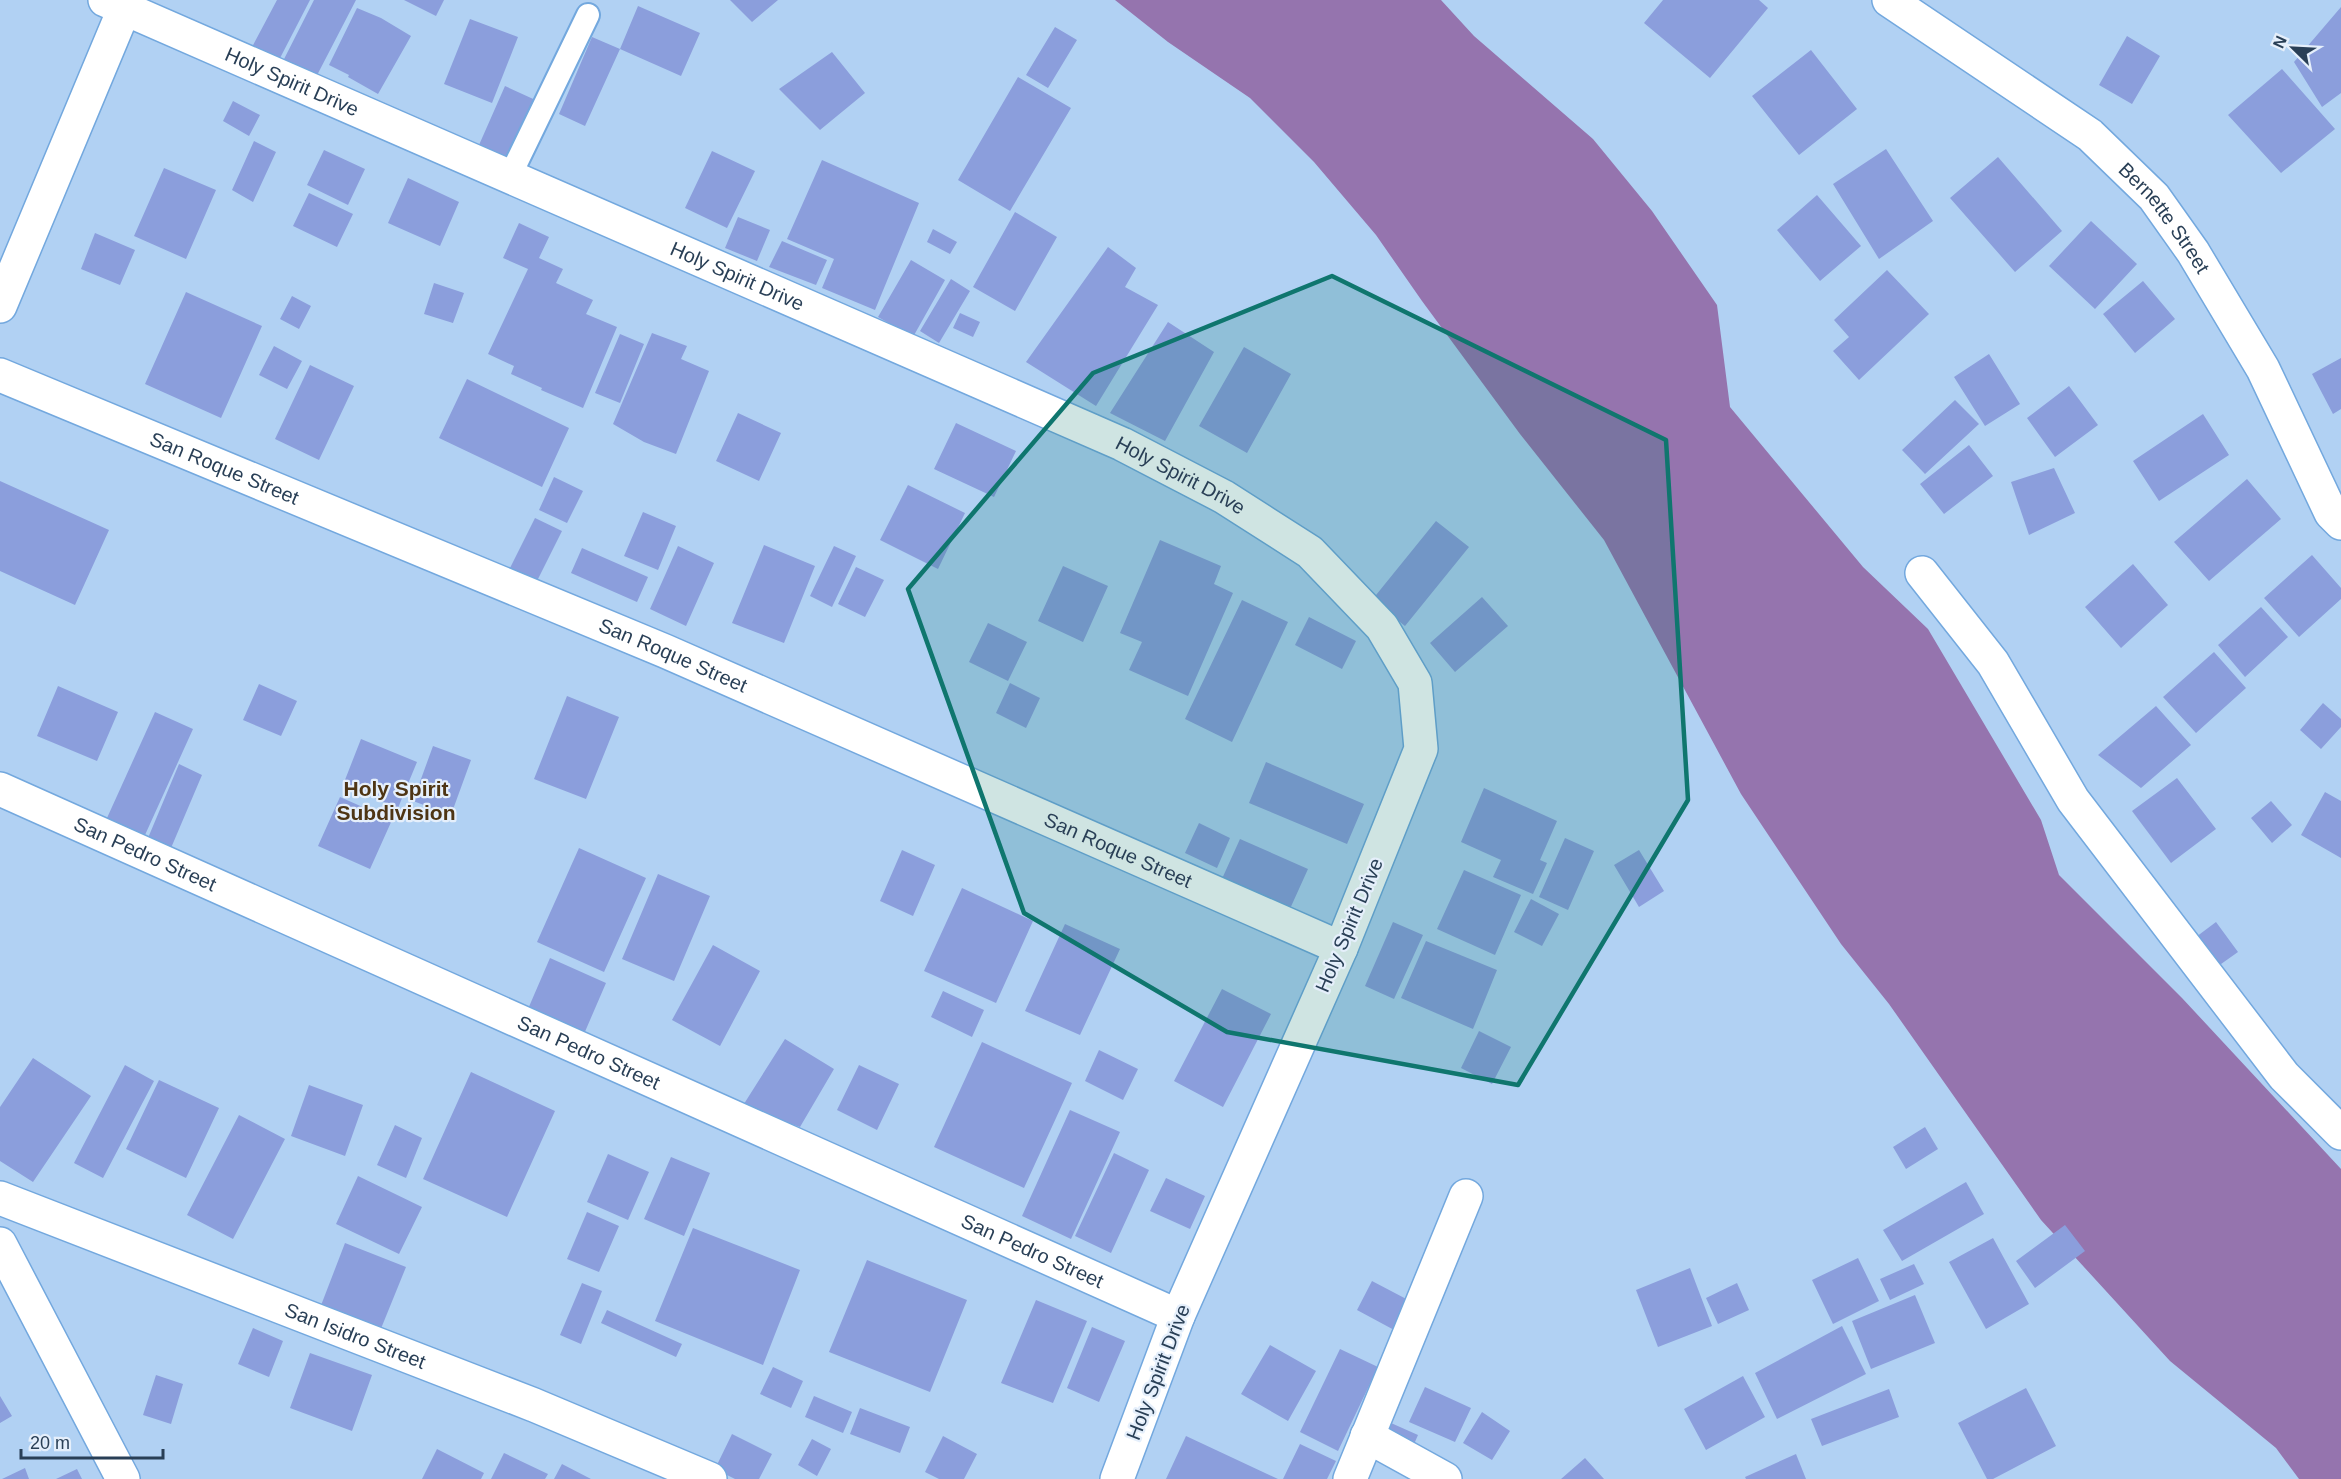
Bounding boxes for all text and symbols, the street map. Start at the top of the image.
north arrow [2263,18,2323,78]
text: N [2270,33,2290,51]
street label: Holy Spirit Drive [222,43,362,120]
street label: Bernette Street [2114,158,2214,277]
street label: Holy Spirit Drive [667,237,808,315]
street label: San Roque Street [147,428,303,509]
street label: Holy Spirit Drive [1112,432,1249,519]
street label: San Roque Street [596,614,751,697]
district label: Holy Spirit Subdivision [336,777,456,824]
street label: San Roque Street [1041,808,1196,892]
street label: San Pedro Street [71,813,220,895]
street label: Holy Spirit Drive [1311,855,1387,995]
street label: San Pedro Street [514,1011,664,1094]
street label: San Pedro Street [958,1209,1107,1292]
street label: San Isidro Street [282,1299,429,1373]
street label: Holy Spirit Drive [1122,1301,1194,1443]
scale bar [21,1422,164,1460]
text: 20 m [30,1433,70,1453]

